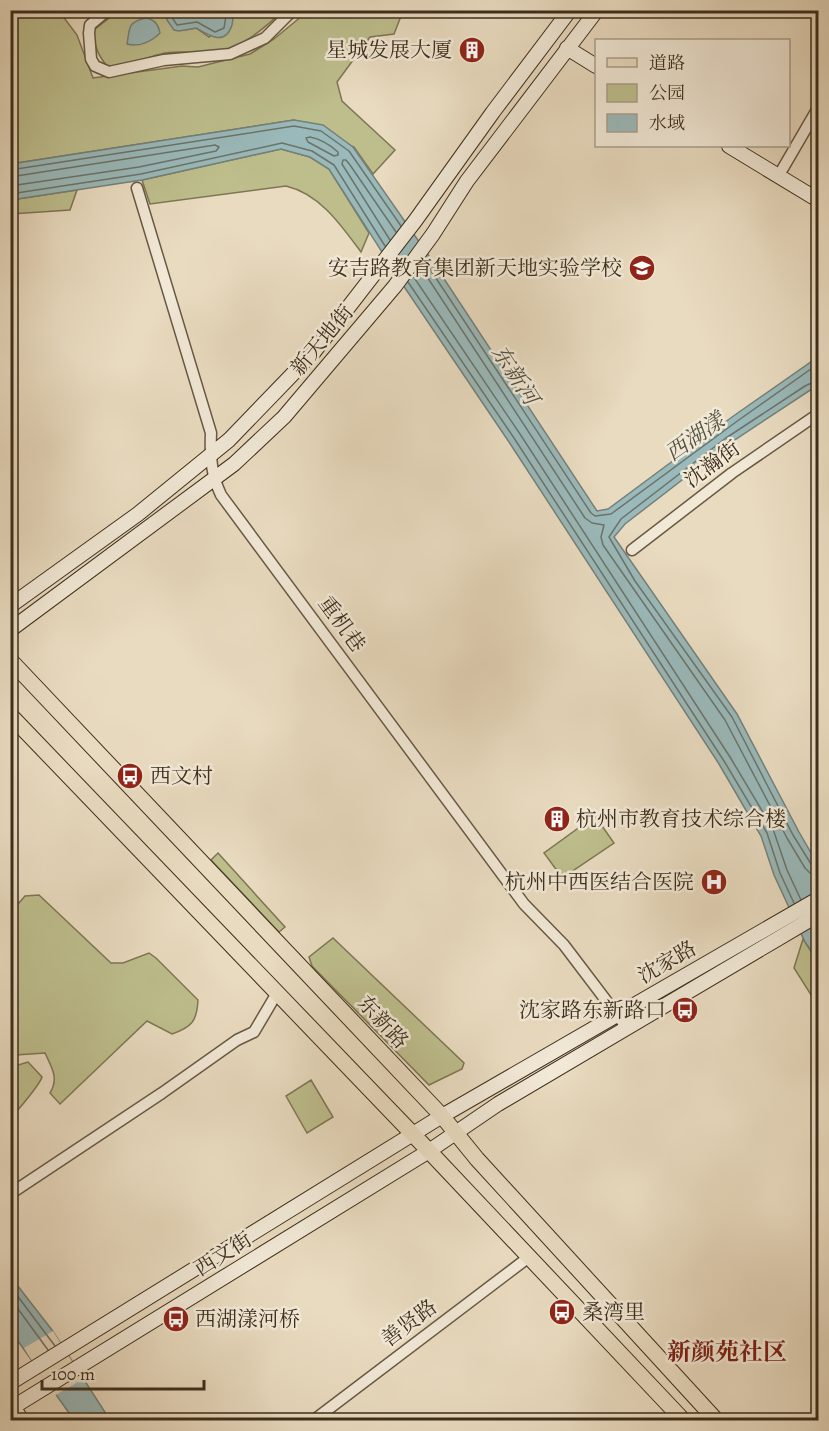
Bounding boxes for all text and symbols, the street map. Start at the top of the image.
building icon: 星城发展大厦 [457,35,487,65]
place label: 星城发展大厦 [326,36,452,64]
legend [595,39,790,147]
text: 道路 [649,51,685,75]
text: 公园 [649,81,685,105]
text: 水域 [649,111,685,135]
school or university icon: 安吉路教育集团新天地实验学校 [627,253,657,283]
place label: 安吉路教育集团新天地实验学校 [328,254,622,282]
street label: 新天地街 [284,299,360,381]
water label: 东新河 [484,339,548,414]
water label: 西湖漾 [659,404,733,468]
street label: 沈瀚街 [678,434,746,494]
street label: 重机巷 [312,590,372,658]
bus stop icon: 西文村 [115,761,145,791]
place label: 西文村 [150,762,213,790]
building icon: 杭州市教育技术综合楼 [542,804,572,834]
place label: 杭州市教育技术综合楼 [576,805,786,833]
hospital icon: 杭州中西医结合医院 [699,867,729,897]
place label: 杭州中西医结合医院 [505,868,694,896]
street label: 沈家路 [633,934,701,990]
street label: 东新路 [351,989,415,1055]
bus stop icon: 沈家路东新路口 [670,995,700,1025]
place label: 沈家路东新路口 [519,996,666,1024]
street label: 西文街 [189,1225,257,1283]
street label: 善贤路 [375,1293,443,1353]
bus stop icon: 桑湾里 [547,1297,577,1327]
place label: 桑湾里 [582,1298,645,1326]
bus stop icon: 西湖漾河桥 [161,1304,191,1334]
place label: 西湖漾河桥 [195,1305,300,1333]
district label: 新颜苑社区 [667,1336,787,1368]
scale bar [42,1353,204,1391]
text: 100 m [51,1362,95,1386]

